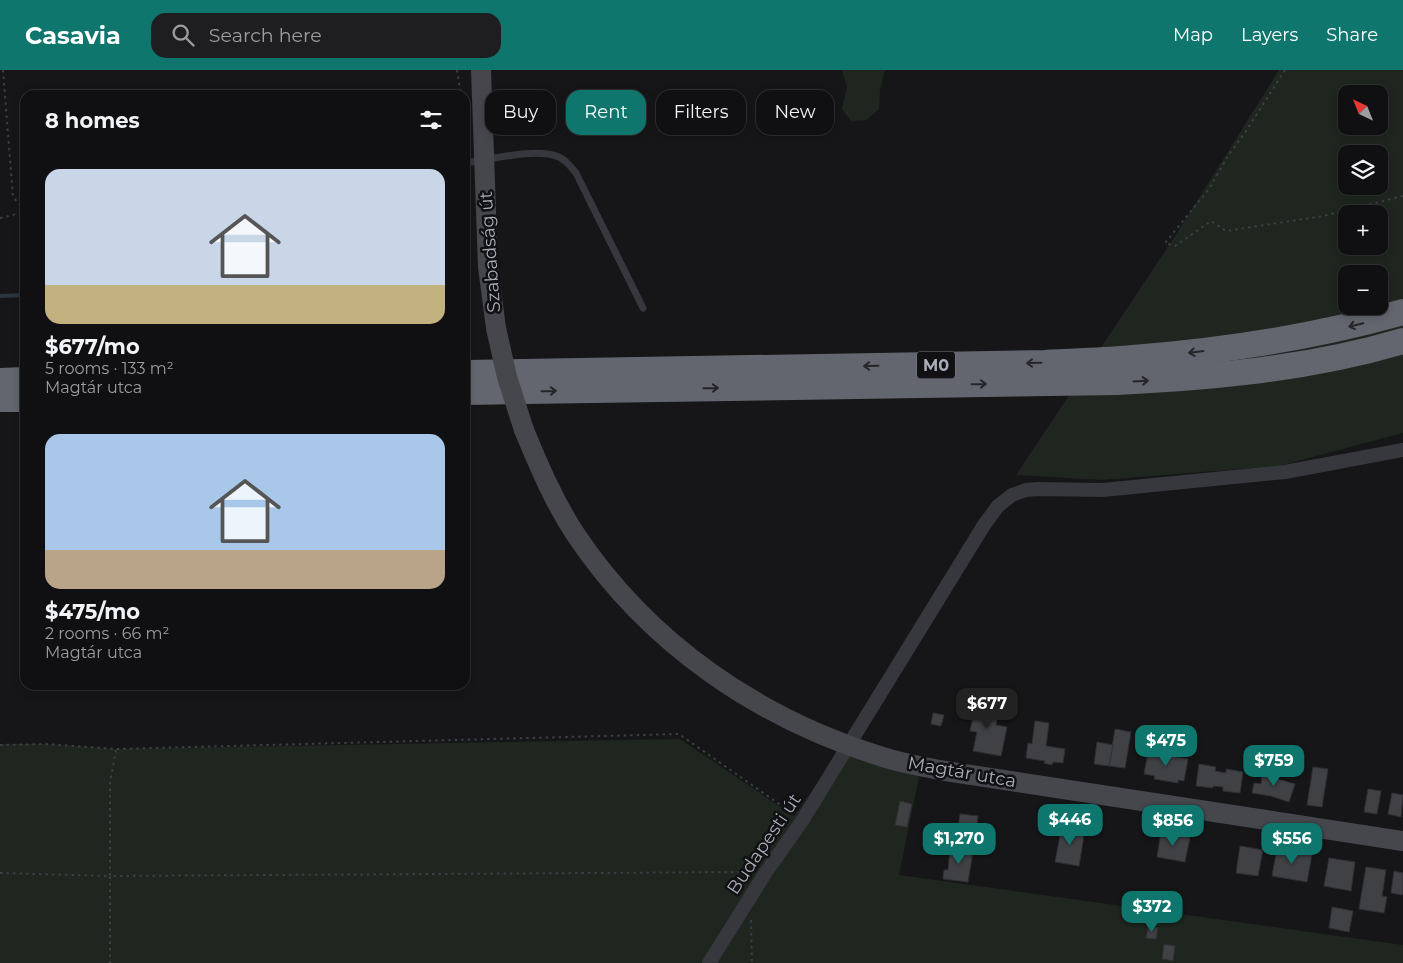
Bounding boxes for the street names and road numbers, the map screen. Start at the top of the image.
street label: Szabadság út [475,191,505,313]
road number: M0 [917,352,955,378]
street label: Magtár utca [906,752,1018,792]
street label: Budapesti út [722,790,806,898]

